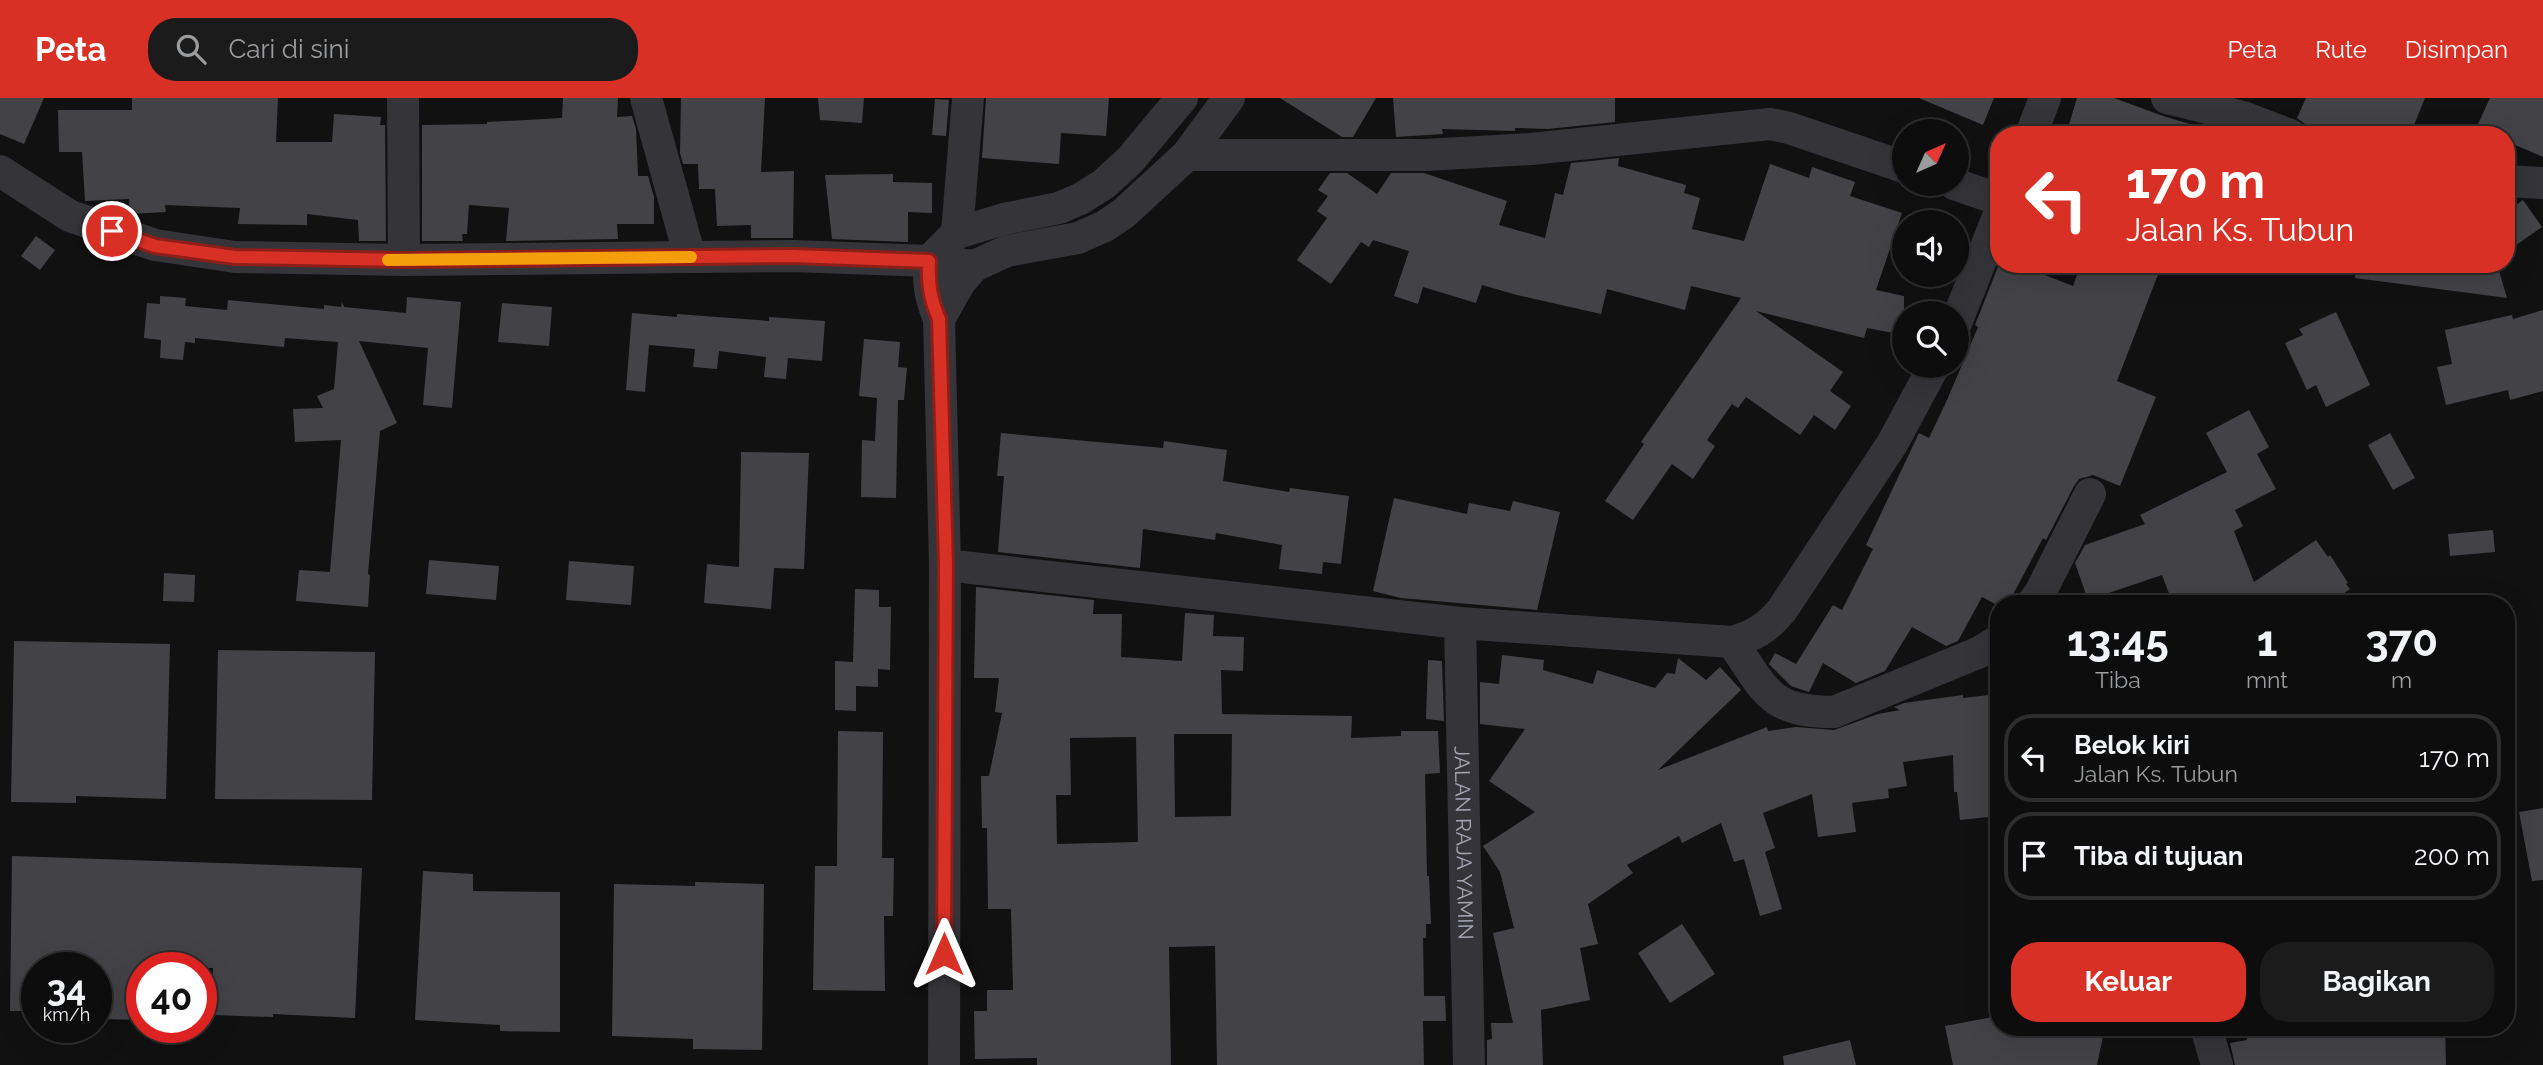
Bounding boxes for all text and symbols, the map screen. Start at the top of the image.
search box [148,18,638,81]
text: Peta [35,30,106,69]
icon: search [172,30,210,68]
text: Cari di sini [228,34,349,64]
text: Peta [2227,35,2277,64]
text: Rute [2315,35,2367,64]
text: Disimpan [2405,35,2508,64]
north arrow [1892,119,1969,196]
map controls [1892,119,1969,378]
text: 170 m [2126,152,2265,209]
icon: left [2011,154,2102,245]
pin [82,201,142,261]
button: sound [1892,210,1969,287]
text: Jalan Ks. Tubun [2126,211,2354,248]
icon: arrive [93,212,131,250]
button: search [1892,301,1969,378]
text: 13:45 [2067,617,2169,666]
text: 1 [2257,617,2277,666]
text: 370 [2365,617,2438,666]
text: Tiba [2095,666,2141,693]
text: mnt [2246,666,2288,693]
text: m [2391,666,2412,693]
text: Belok kiri [2074,730,2190,760]
icon: left [2015,739,2053,777]
text: 170 m [2419,743,2490,773]
street label: JALAN RAJA YAMIN [1450,746,1479,940]
text: Jalan Ks. Tubun [2074,760,2238,787]
icon: arrive [2015,837,2053,875]
text: Tiba di tujuan [2074,841,2244,871]
text: 200 m [2414,841,2490,871]
position arrow [907,917,981,991]
button: Keluar [2011,942,2246,1022]
button: Bagikan [2260,942,2494,1022]
speed limit sign: 40 [126,952,217,1043]
text: 34 [47,968,86,1009]
text: km/h [43,1004,90,1025]

